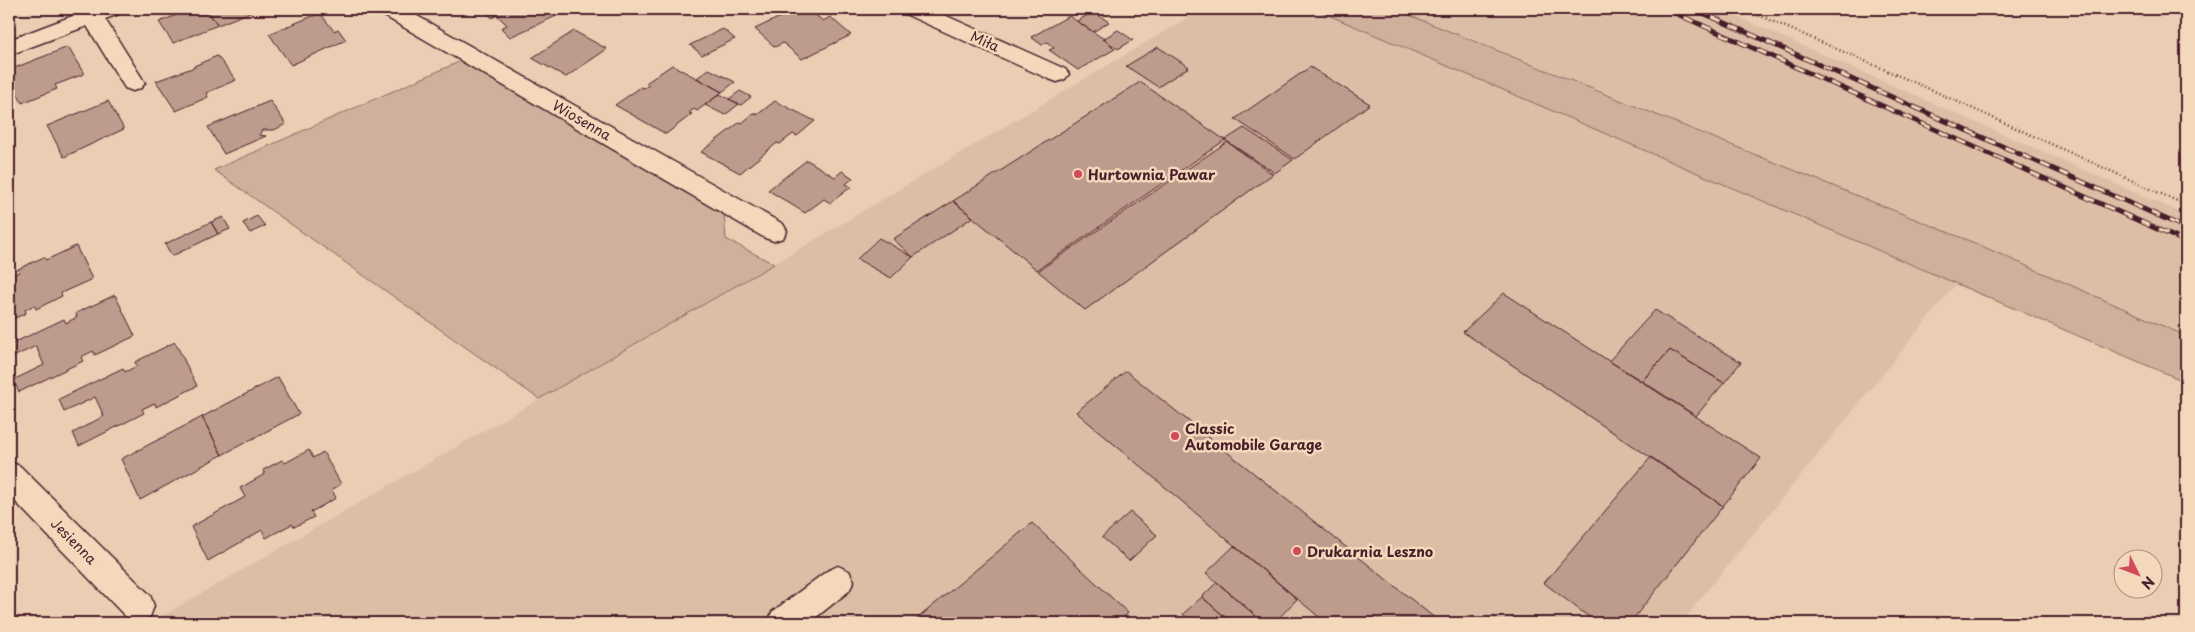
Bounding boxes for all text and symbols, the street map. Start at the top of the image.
street label: Miła [967,25,1003,57]
street label: Wiosenna [549,95,616,145]
place label: Hurtownia Pawar [1088,164,1216,185]
marker: Hurtownia Pawar [1072,168,1084,180]
place label: Classic Automobile Garage [1185,418,1323,455]
marker: Classic Automobile Garage [1169,430,1181,442]
street label: Jesienna [46,513,102,569]
place label: Drukarnia Leszno [1307,541,1433,562]
marker: Drukarnia Leszno [1291,545,1303,557]
north arrow [2112,550,2162,600]
text: N [2137,572,2160,594]

